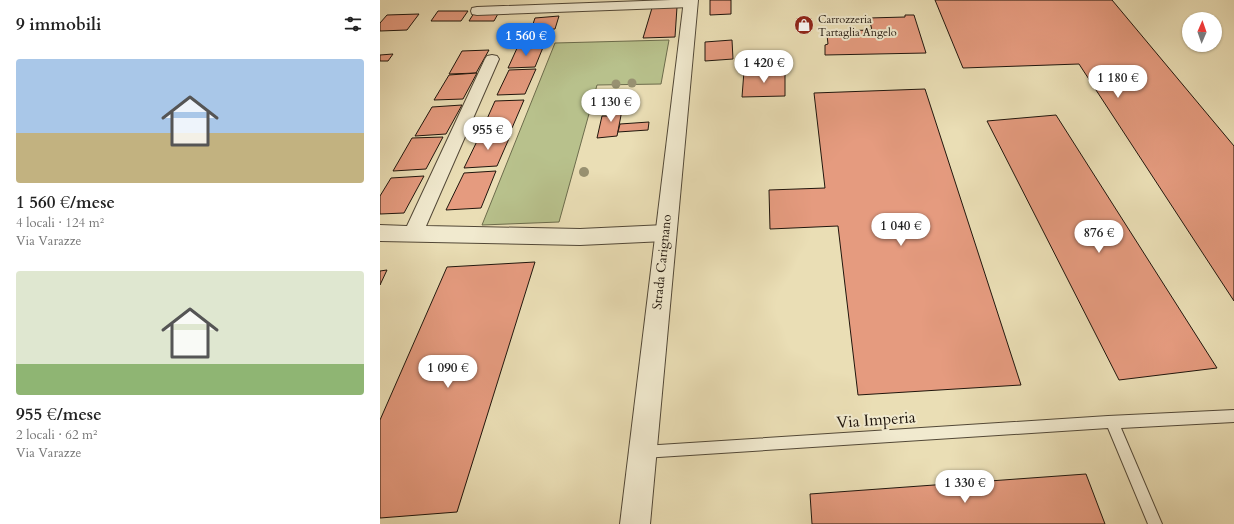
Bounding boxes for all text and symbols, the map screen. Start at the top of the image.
place label: Carrozzeria Tartaglia Angelo [818,12,897,40]
north arrow [1182,12,1222,52]
map controls [1182,12,1222,52]
text: 9 immobili [16,13,101,36]
icon: filters [342,13,364,35]
shop icon: Carrozzeria Tartaglia Angelo [793,14,815,36]
pin: 1 560 € [489,23,563,57]
text: 1 560 € [505,27,547,45]
pin: 1 420 € [727,50,801,84]
text: 1 420 € [743,54,785,72]
pin: 1 180 € [1081,65,1155,99]
text: 1 180 € [1097,69,1139,87]
icon: home [154,85,226,157]
pin: 1 130 € [574,89,648,123]
text: 1 130 € [590,93,632,111]
pin: 955 € [460,117,516,151]
text: 955 € [472,121,504,139]
text: 1 560 €/mese [16,191,115,214]
street label: Strada Carignano [648,213,676,311]
pin: 1 040 € [864,213,938,247]
text: 4 locali · 124 m² [16,214,104,232]
text: 1 040 € [880,217,922,235]
pin: 876 € [1071,220,1127,254]
text: 876 € [1083,224,1115,242]
text: Via Varazze [16,232,81,250]
icon: home [154,297,226,369]
pin: 1 090 € [411,355,485,389]
text: 1 090 € [427,359,469,377]
text: 955 €/mese [16,403,102,426]
street label: Via Imperia [836,406,916,434]
text: 2 locali · 62 m² [16,426,97,444]
text: Via Varazze [16,444,81,462]
pin: 1 330 € [928,470,1002,504]
text: 1 330 € [944,474,986,492]

